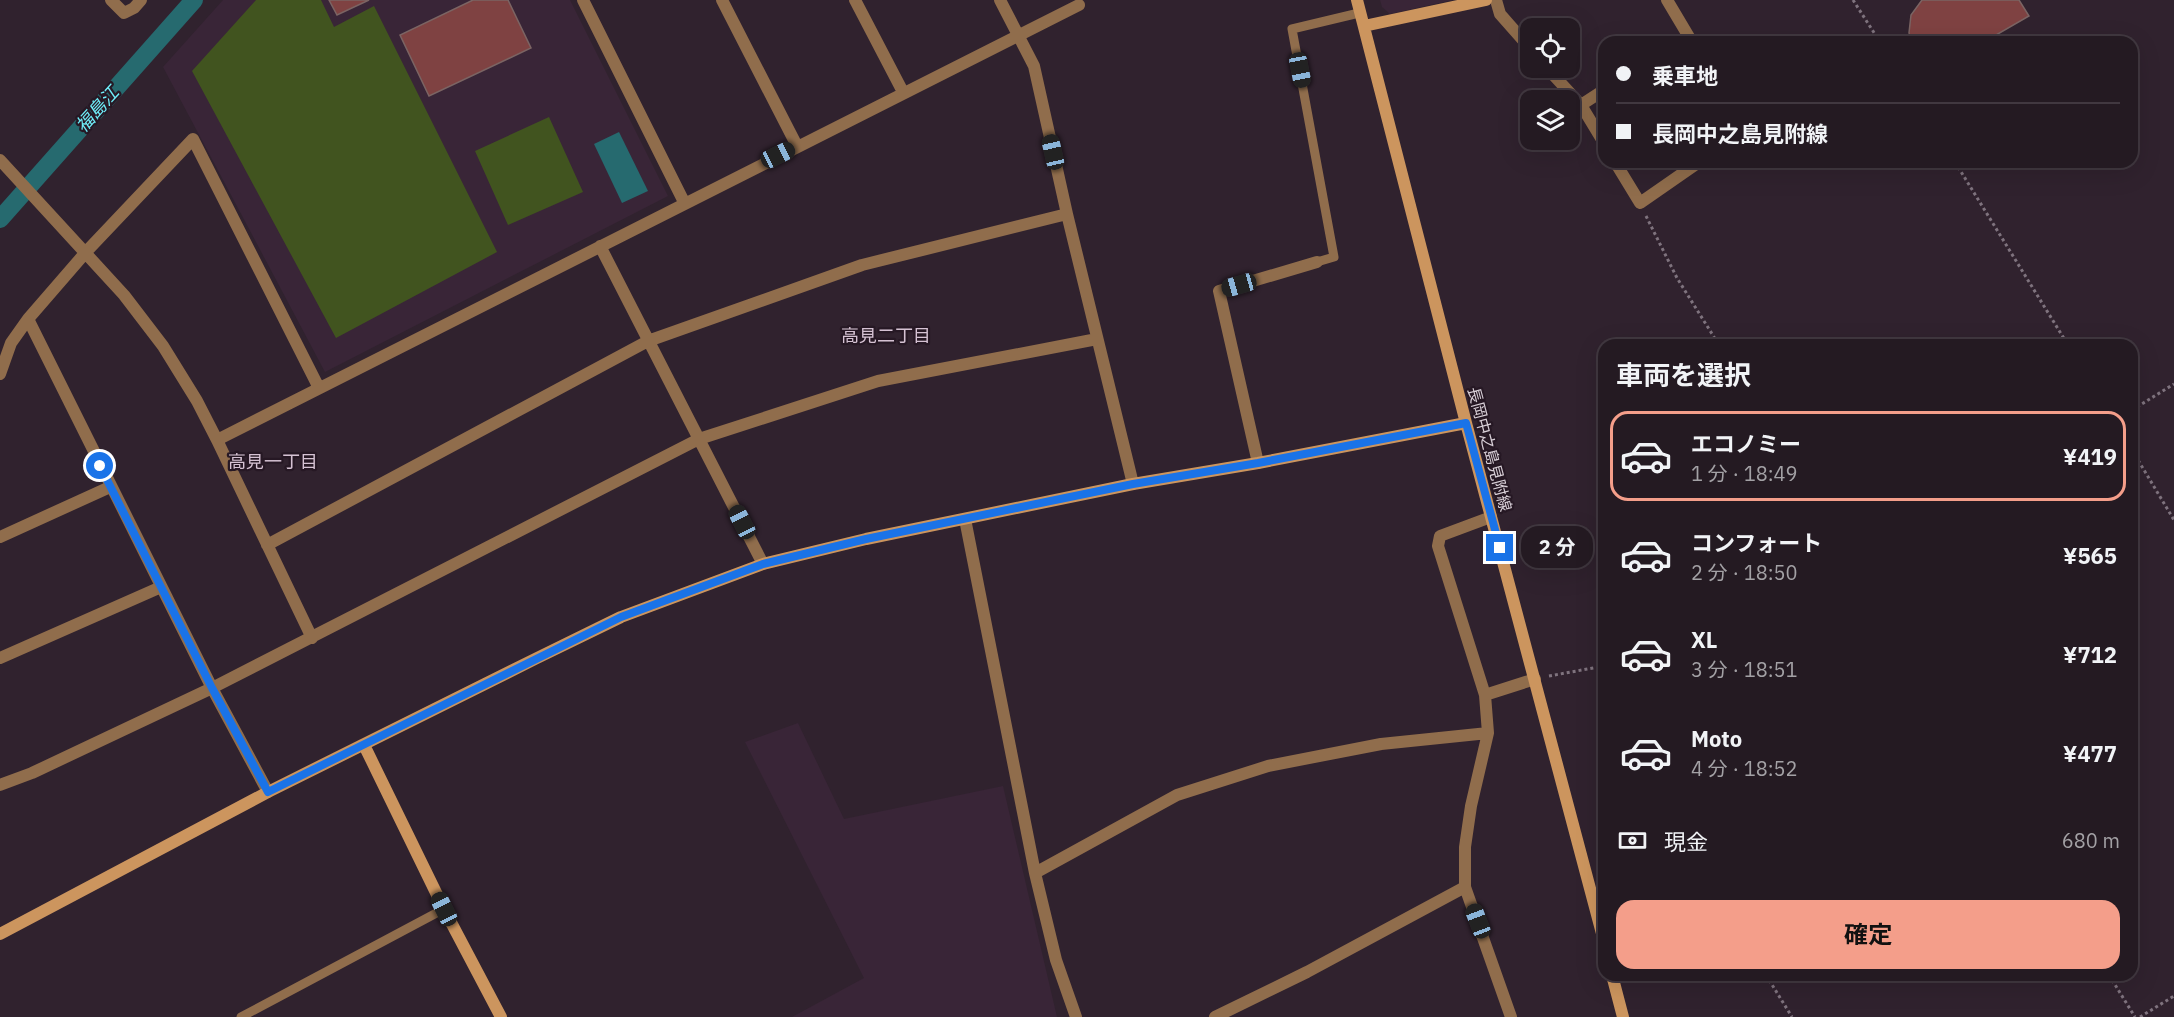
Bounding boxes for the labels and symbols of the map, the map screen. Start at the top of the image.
car [1288,51,1312,89]
water label: 福島江 [70,80,125,137]
car [1040,132,1066,172]
car [758,139,798,171]
car [1219,271,1259,299]
district label: 高見二丁目 [841,324,931,347]
street label: 長岡中之島見附線 [1464,385,1516,513]
district label: 高見一丁目 [228,450,318,473]
route start [86,452,113,479]
car [726,502,758,542]
callout: 2 分 [1521,527,1593,569]
route end [1486,534,1513,561]
car [428,889,460,929]
car [1463,901,1493,941]

